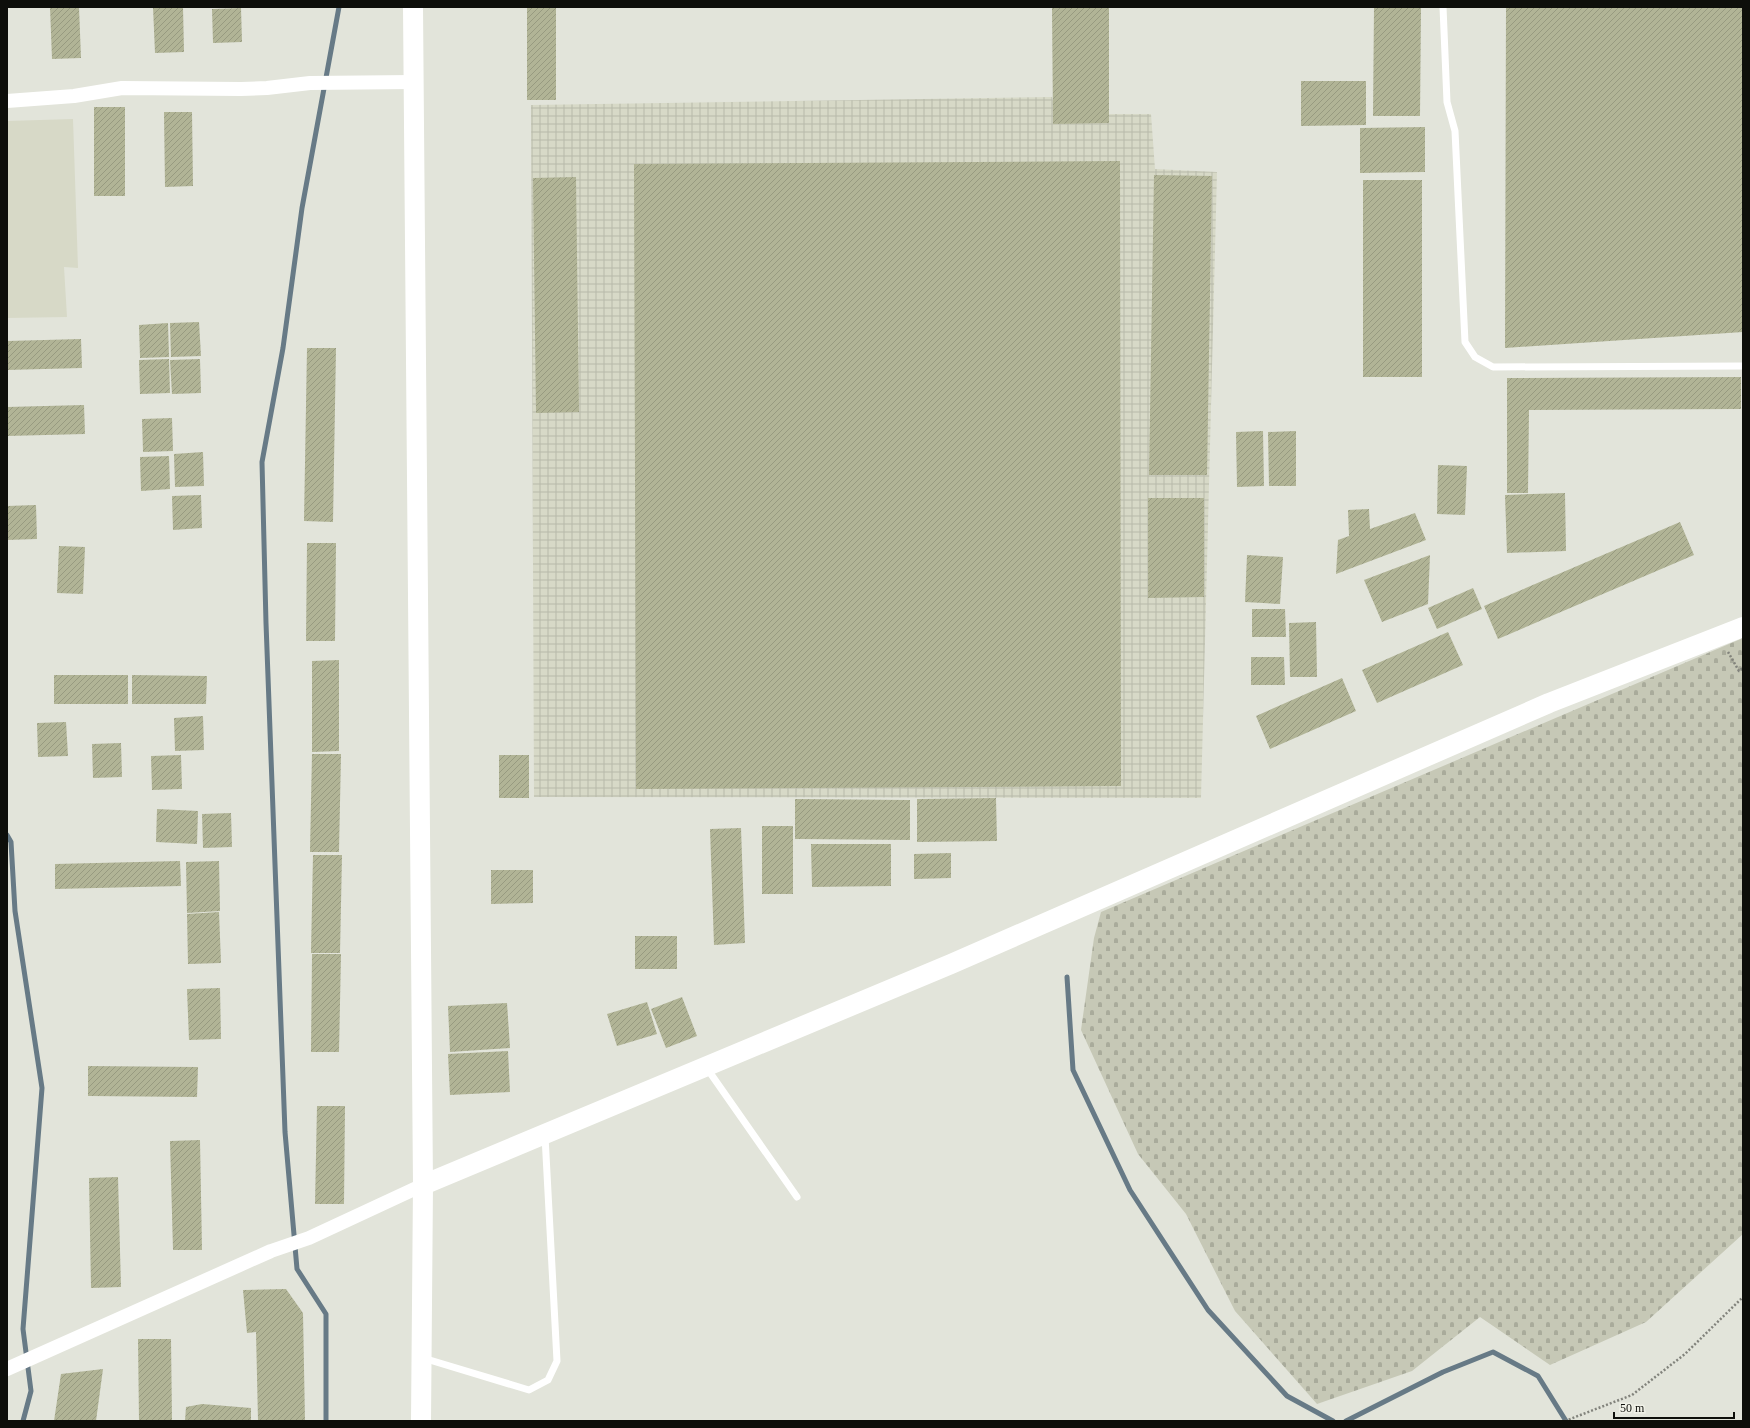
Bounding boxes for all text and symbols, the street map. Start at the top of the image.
scale bar [1614,1394,1734,1420]
text: 50 m [1620,1401,1645,1415]

